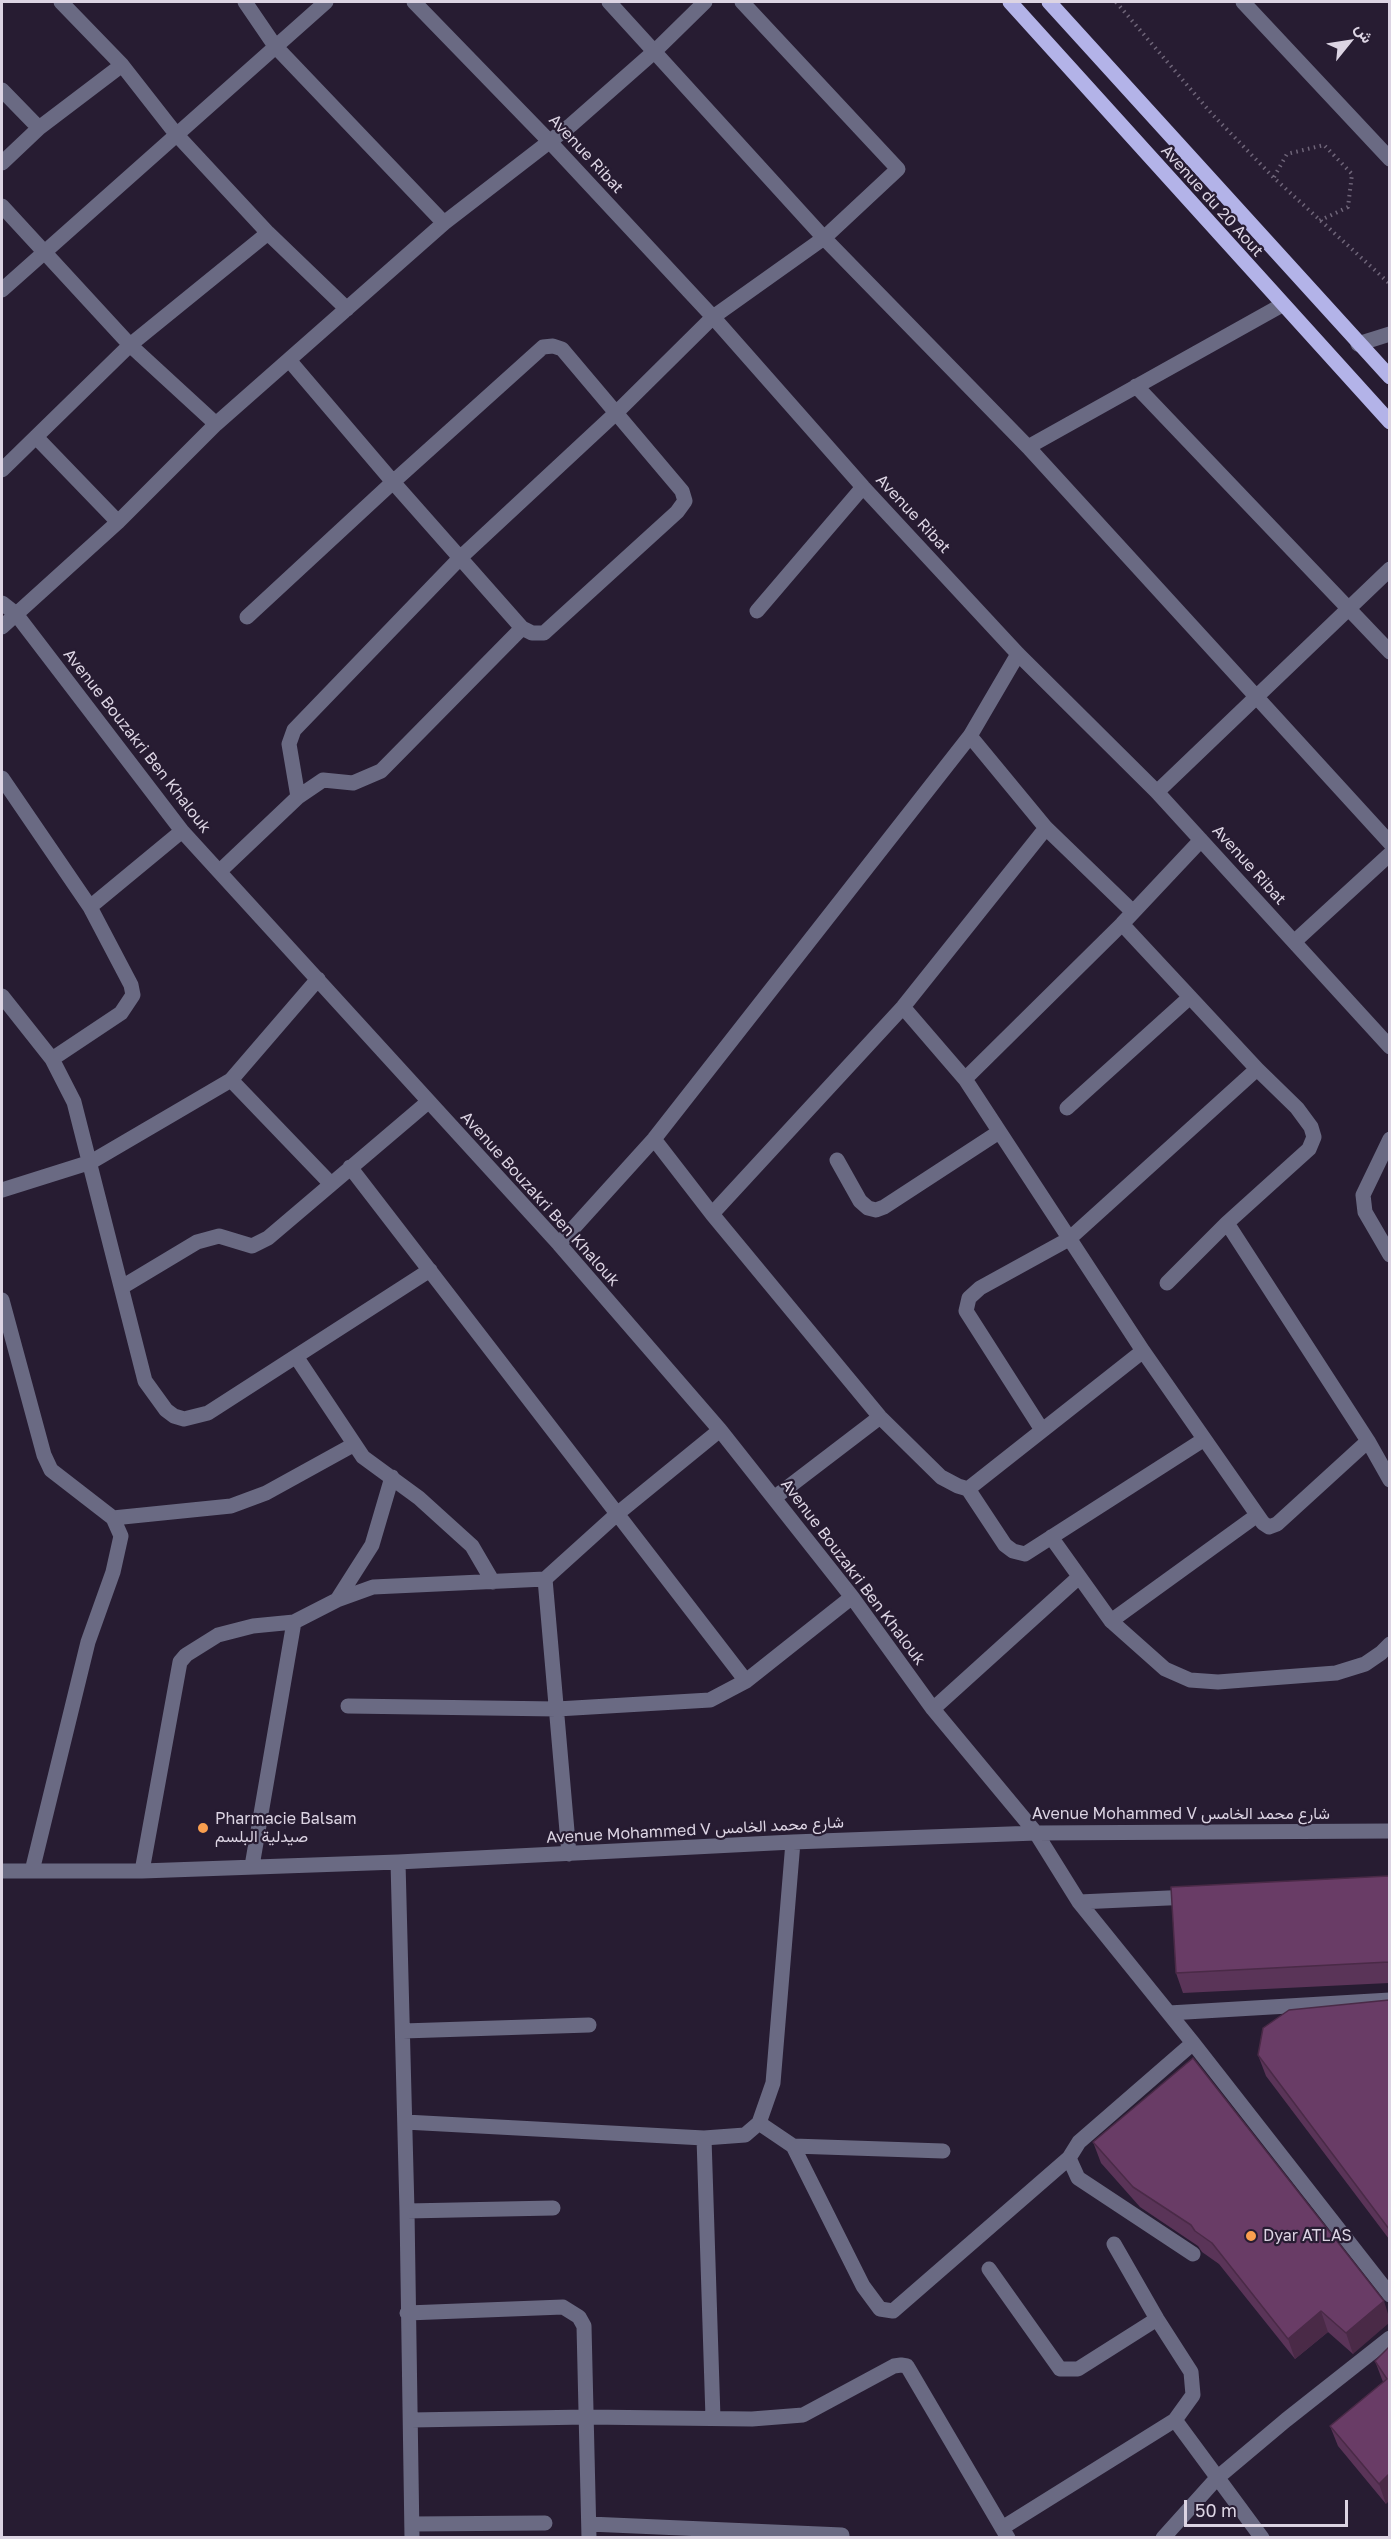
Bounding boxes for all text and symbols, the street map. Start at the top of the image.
north arrow [1319,12,1379,72]
text: ش [1351,20,1378,46]
street label: Avenue Ribat [545,111,627,197]
street label: Avenue du 20 Aout [1157,141,1267,261]
street label: Avenue Ribat [872,471,954,557]
street label: Avenue Bouzakri Ben Khalouk [59,645,215,837]
street label: Avenue Ribat [1208,821,1290,909]
street label: Avenue Bouzakri Ben Khalouk [456,1108,624,1290]
street label: Avenue Bouzakri Ben Khalouk [777,1475,929,1669]
street label: Avenue Mohammed V شارع محمد الخامس [1032,1804,1330,1824]
place label: Pharmacie Balsam صيدلية البلسم [215,1809,357,1847]
street label: Avenue Mohammed V شارع محمد الخامس [546,1813,844,1847]
marker: Pharmacie Balsam صيدلية البلسم [196,1821,210,1835]
place label: Dyar ATLAS [1263,2226,1352,2246]
marker: Dyar ATLAS [1244,2229,1258,2243]
scale bar [1187,2488,1350,2526]
text: 50 m [1195,2499,1237,2521]

